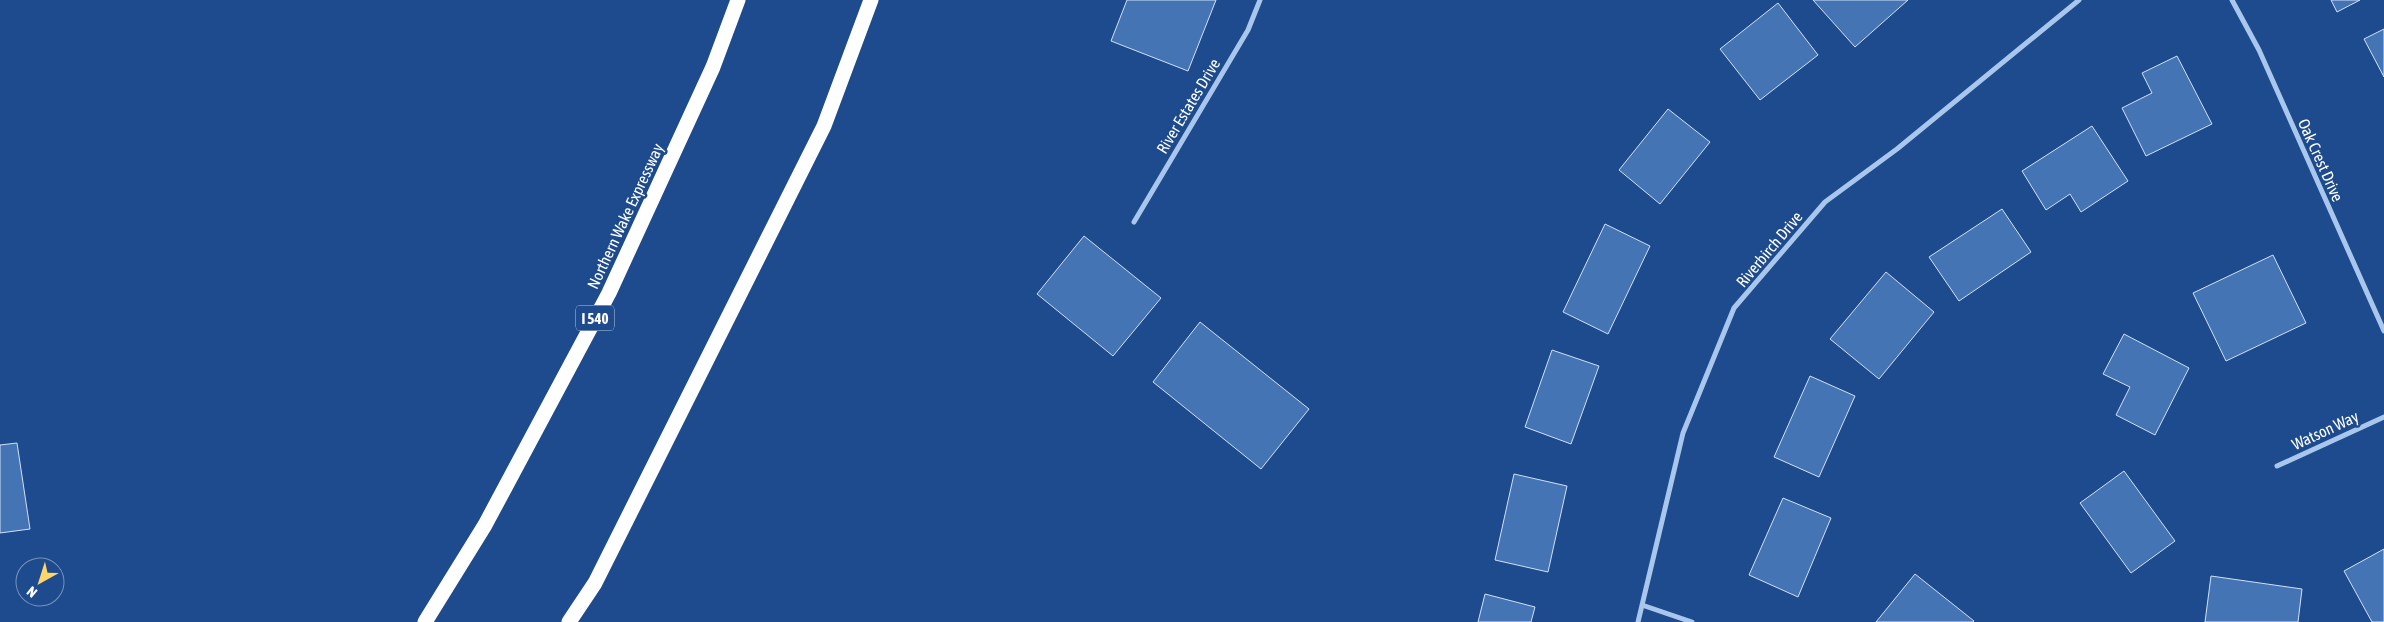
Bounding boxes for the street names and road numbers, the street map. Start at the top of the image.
street label: River Estates Drive [1153,55,1223,157]
street label: Oak Crest Drive [2295,116,2347,204]
street label: Northern Wake Expressway [583,140,668,292]
street label: Riverbirch Drive [1732,208,1806,290]
road number: I 540 [576,306,614,330]
street label: Watson Way [2289,407,2362,454]

